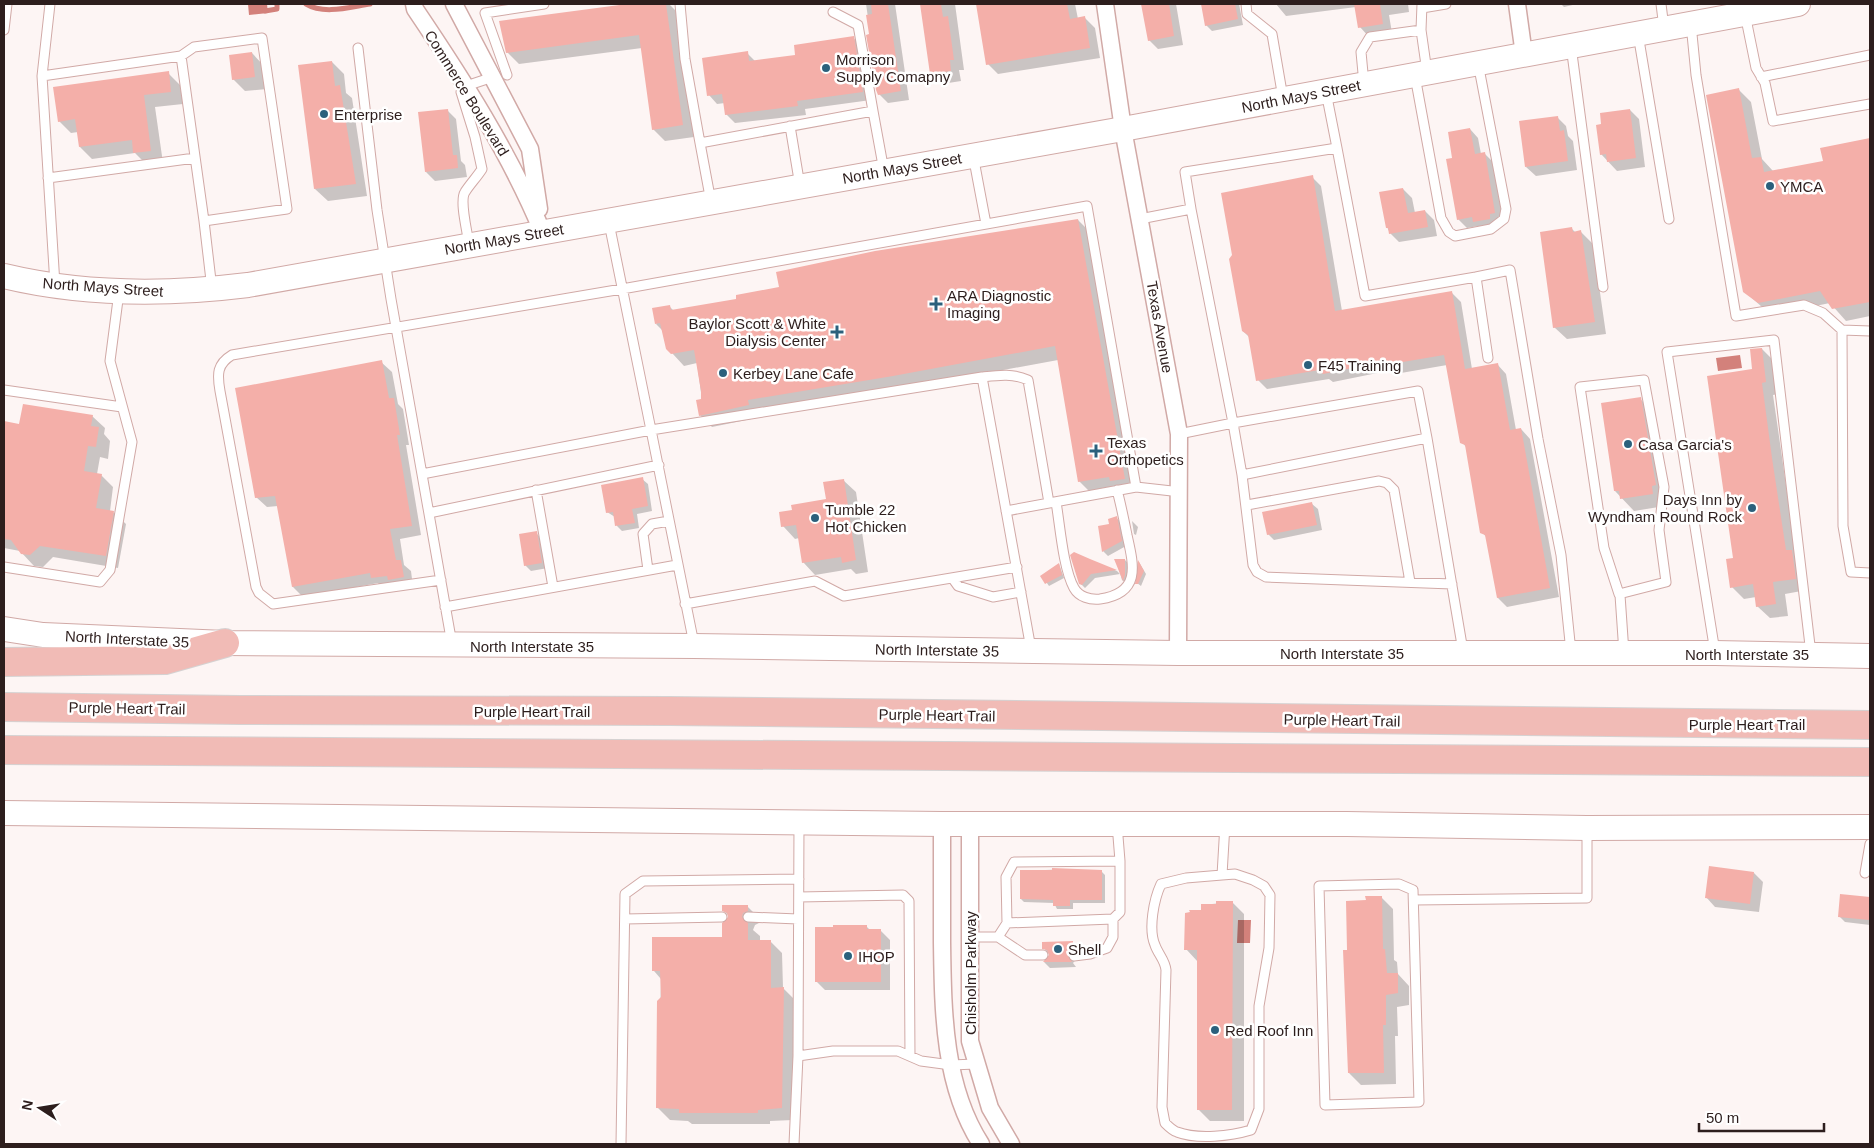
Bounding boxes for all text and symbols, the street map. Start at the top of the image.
street label: Commerce Boulevard [421,27,513,159]
place label: Morrison Supply Comapny [836,51,951,85]
marker: Morrison Supply Comapny [820,62,832,74]
street label: North Mays Street [1240,76,1363,116]
place label: Enterprise [334,106,402,123]
marker: Enterprise [318,108,330,120]
street label: North Mays Street [841,149,964,187]
place label: YMCA [1780,178,1823,195]
marker: YMCA [1764,180,1776,192]
street label: North Mays Street [443,220,566,258]
street label: North Mays Street [42,274,165,300]
street label: Texas Avenue [1144,280,1176,374]
place label: ARA Diagnostic Imaging [947,287,1052,321]
marker: ARA Diagnostic Imaging [929,297,943,311]
place label: Baylor Scott & White Dialysis Center [688,315,826,349]
marker: Baylor Scott & White Dialysis Center [830,325,844,339]
place label: F45 Training [1318,357,1401,374]
marker: F45 Training [1302,359,1314,371]
place label: Kerbey Lane Cafe [733,365,854,382]
marker: Kerbey Lane Cafe [717,367,729,379]
place label: Texas Orthopetics [1107,434,1184,468]
place label: Casa Garcia's [1638,436,1732,453]
marker: Casa Garcia's [1622,438,1634,450]
marker: Texas Orthopetics [1089,444,1103,458]
place label: Days Inn by Wyndham Round Rock [1588,491,1742,525]
place label: Tumble 22 Hot Chicken [825,501,907,535]
marker: Days Inn by Wyndham Round Rock [1746,502,1758,514]
marker: Tumble 22 Hot Chicken [809,512,821,524]
street label: North Interstate 35 [65,627,189,651]
street label: North Interstate 35 [470,638,594,655]
street label: North Interstate 35 [875,640,999,660]
street label: North Interstate 35 [1280,645,1404,662]
street label: North Interstate 35 [1685,646,1809,663]
street label: Purple Heart Trail [69,698,185,718]
street label: Purple Heart Trail [474,703,590,720]
street label: Purple Heart Trail [879,705,995,725]
street label: Purple Heart Trail [1284,710,1400,730]
street label: Purple Heart Trail [1689,716,1805,733]
street label: Chisholm Parkway [962,910,979,1035]
place label: Shell [1068,941,1101,958]
marker: Shell [1052,943,1064,955]
place label: IHOP [858,948,895,965]
marker: IHOP [842,950,854,962]
place label: Red Roof Inn [1225,1022,1313,1039]
marker: Red Roof Inn [1209,1024,1221,1036]
north arrow [15,1083,65,1133]
text: N [18,1099,36,1112]
scale bar [1699,1100,1824,1132]
text: 50 m [1706,1109,1739,1126]

